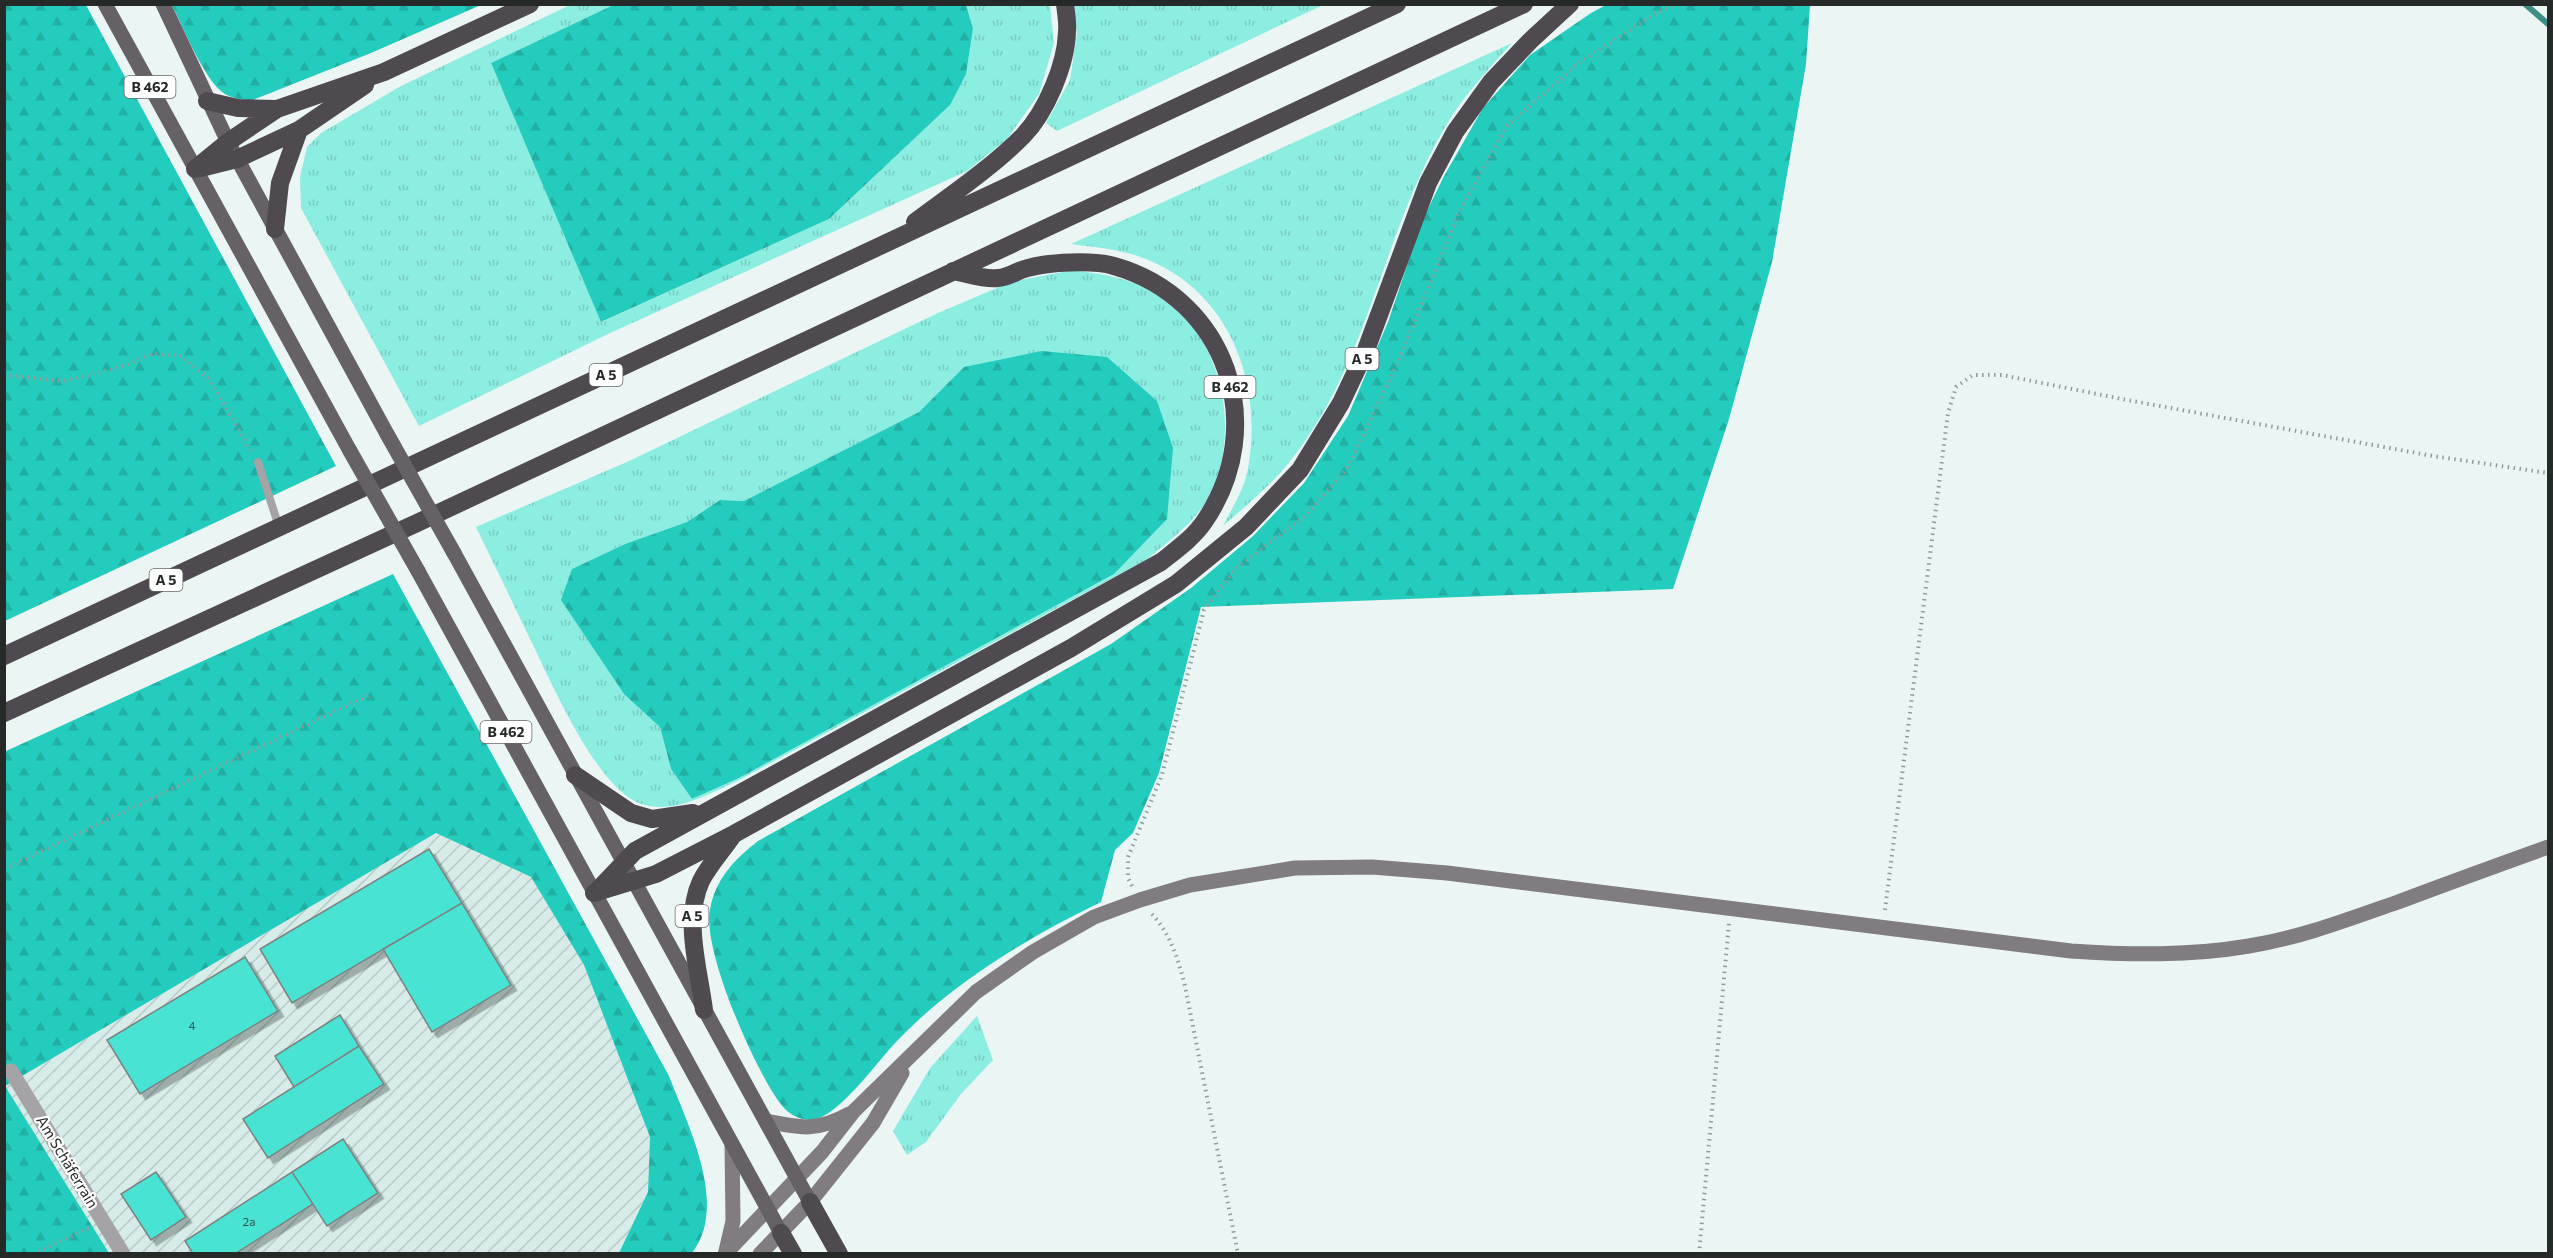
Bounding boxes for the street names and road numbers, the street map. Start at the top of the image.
road number: B 462 [124,76,176,98]
road number: A 5 [1346,348,1378,370]
road number: A 5 [590,364,622,386]
road number: B 462 [1204,376,1256,398]
road number: A 5 [150,569,182,591]
road number: B 462 [480,721,532,743]
road number: A 5 [676,905,708,927]
street label: Am Schäferrain [33,1112,102,1211]

